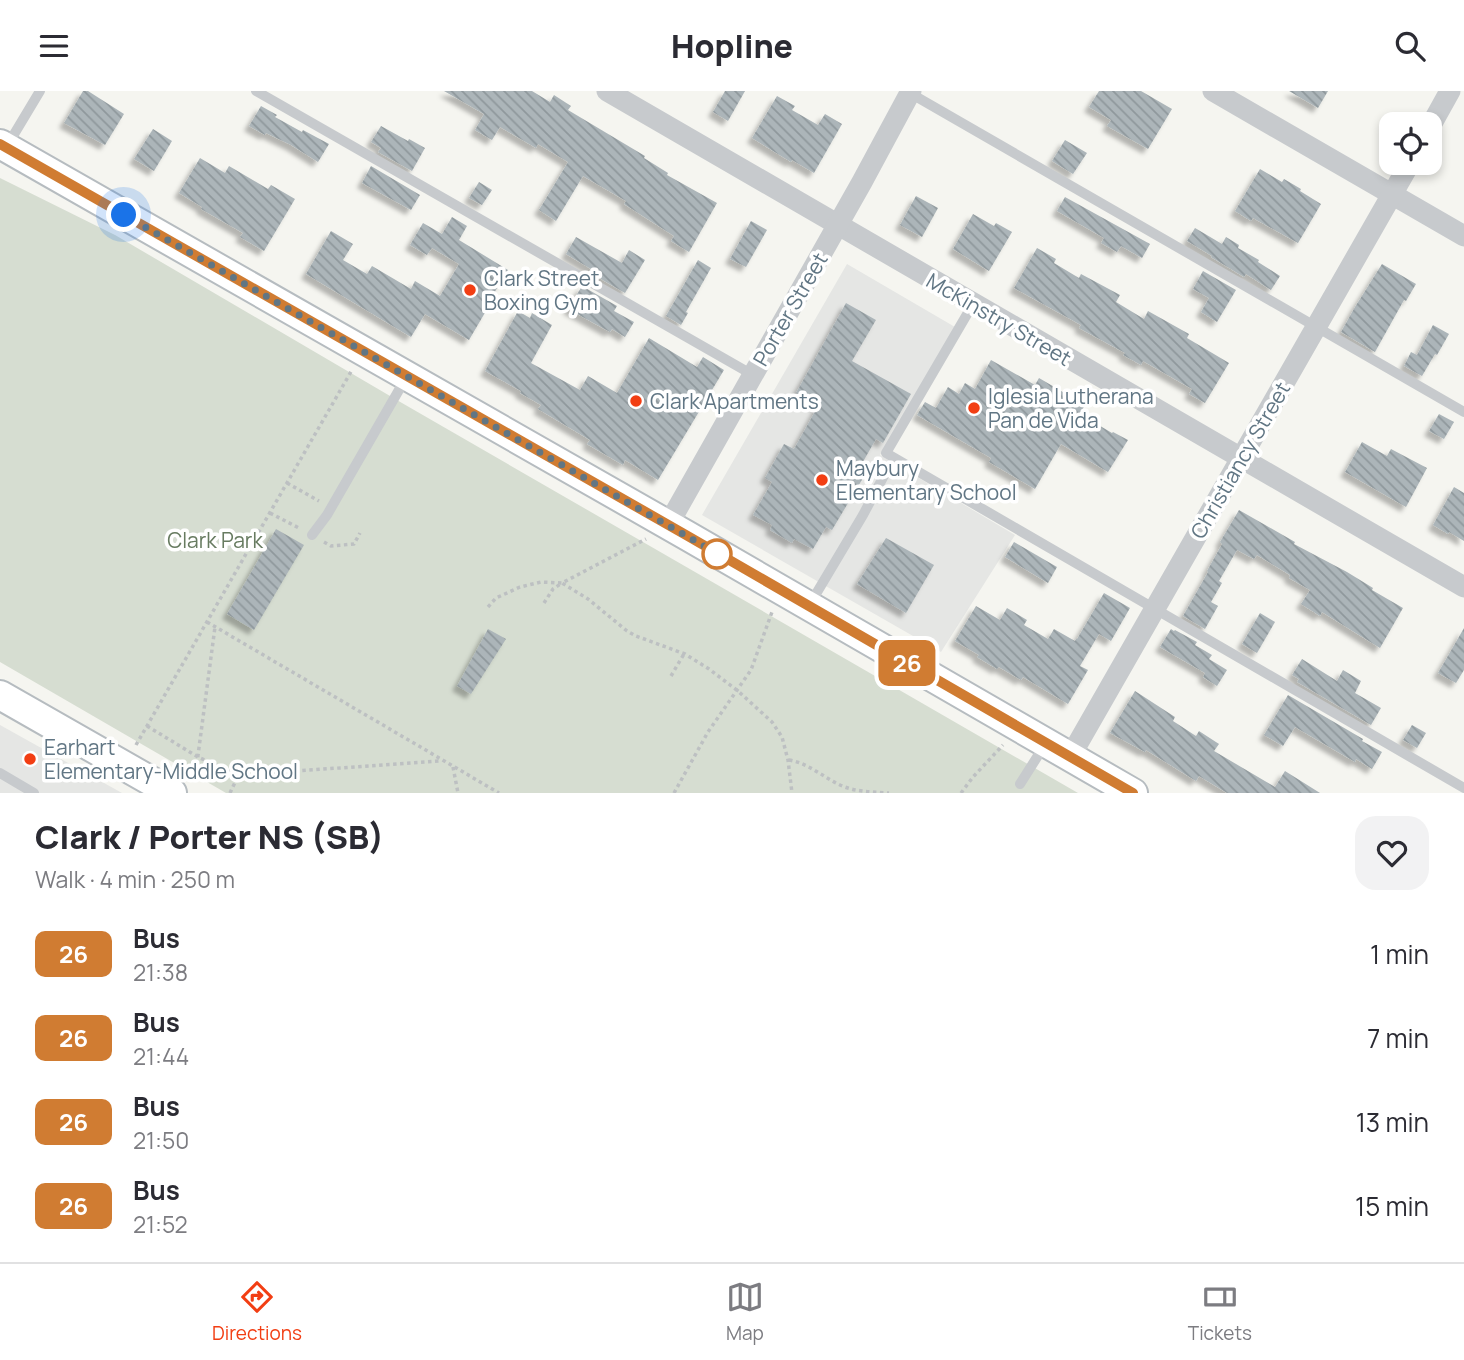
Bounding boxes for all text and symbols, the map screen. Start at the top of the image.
text: Hopline [671,24,793,68]
icon: menu [35,27,73,65]
icon: search [1391,27,1429,65]
map controls [1379,112,1442,175]
button: locate [1379,112,1442,175]
your location [106,197,141,232]
street label: Porter Street [746,247,834,371]
place label: Clark Street Boxing Gym [484,264,599,316]
street label: McKinstry Street [921,266,1077,372]
marker: Clark Street Boxing Gym [462,282,478,298]
street label: Christiancy Street [1184,377,1296,543]
place label: Iglesia Lutherana Pan de Vida [988,382,1154,434]
place label: Clark Apartments [650,387,819,415]
marker: Clark Apartments [628,393,644,409]
marker: Iglesia Lutherana Pan de Vida [966,400,982,416]
place label: Maybury Elementary School [836,454,1017,506]
marker: Maybury Elementary School [814,472,830,488]
park label: Clark Park [167,526,263,554]
unlabelled marker [702,539,732,569]
line badge: 26 [876,640,939,686]
text: 26 [892,646,922,679]
place label: Earhart Elementary-Middle School [44,733,298,785]
marker: Earhart Elementary-Middle School [22,751,38,767]
text: Clark / Porter NS (SB) [35,814,384,859]
button: heart [1355,816,1429,890]
text: Walk · 4 min · 250 m [35,863,235,895]
text: Bus [133,920,180,956]
text: 1 min [1370,936,1429,972]
text: 26 [59,937,88,970]
text: 21:38 [133,956,188,988]
text: Bus [133,1004,180,1040]
text: 7 min [1367,1020,1429,1056]
text: 26 [59,1021,88,1054]
text: 21:44 [133,1040,189,1072]
text: Bus [133,1088,180,1124]
text: 13 min [1356,1104,1429,1140]
text: 26 [59,1105,88,1138]
text: 21:50 [133,1124,189,1156]
text: Bus [133,1172,180,1208]
text: 15 min [1355,1188,1429,1224]
text: 26 [59,1189,88,1222]
text: 21:52 [133,1208,188,1240]
tab: Directions [212,1278,302,1346]
tab: Map [726,1278,764,1346]
tab: Tickets [1188,1278,1252,1346]

